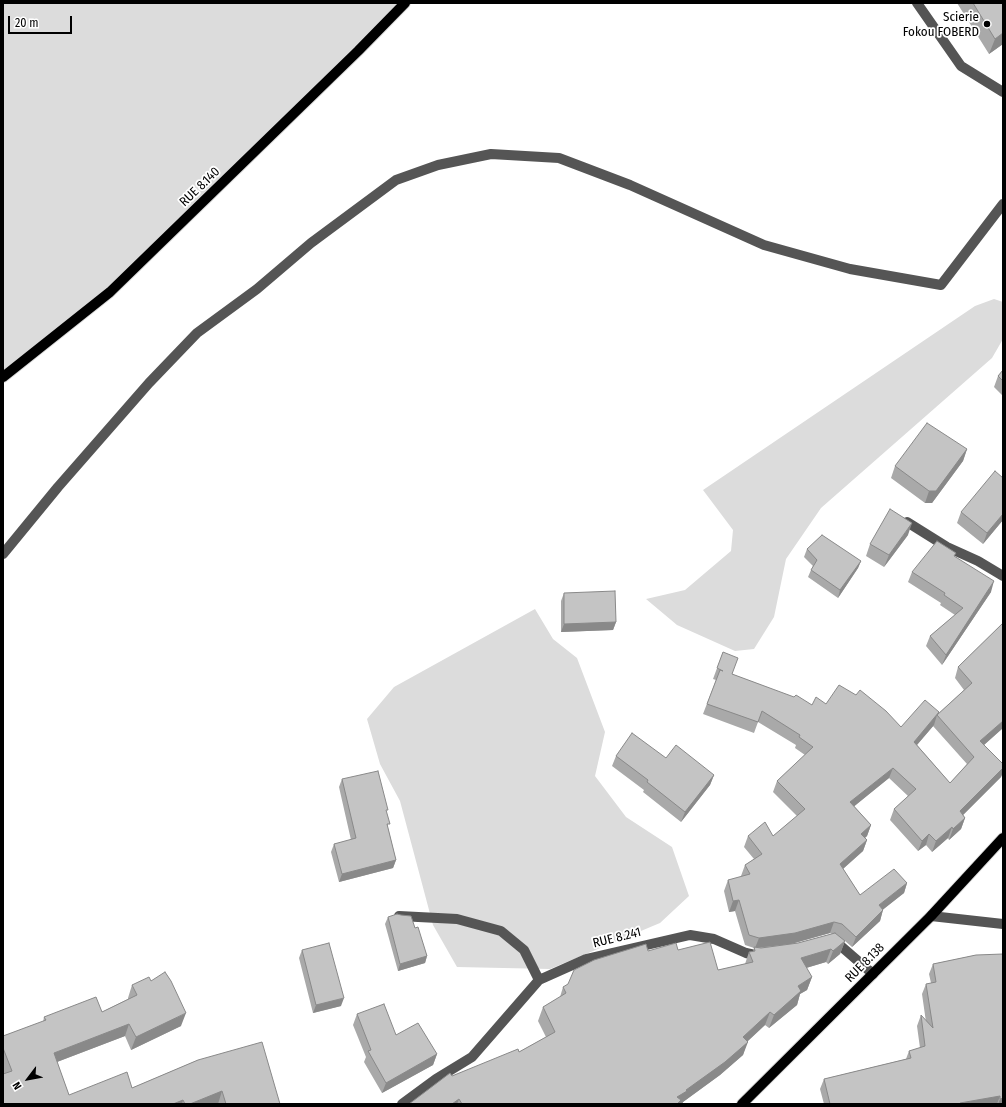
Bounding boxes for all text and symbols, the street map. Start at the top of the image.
scale bar [10,8,74,34]
place label: Scierie Fokou FOBERD [903,9,979,40]
text: 20 m [15,16,39,30]
marker: Scierie Fokou FOBERD [982,19,992,29]
street label: RUE 8.140 [177,164,223,210]
street label: RUE 8.241 [591,924,643,952]
street label: RUE 8.138 [842,940,888,986]
north arrow [8,1059,48,1099]
text: N [10,1079,25,1092]

